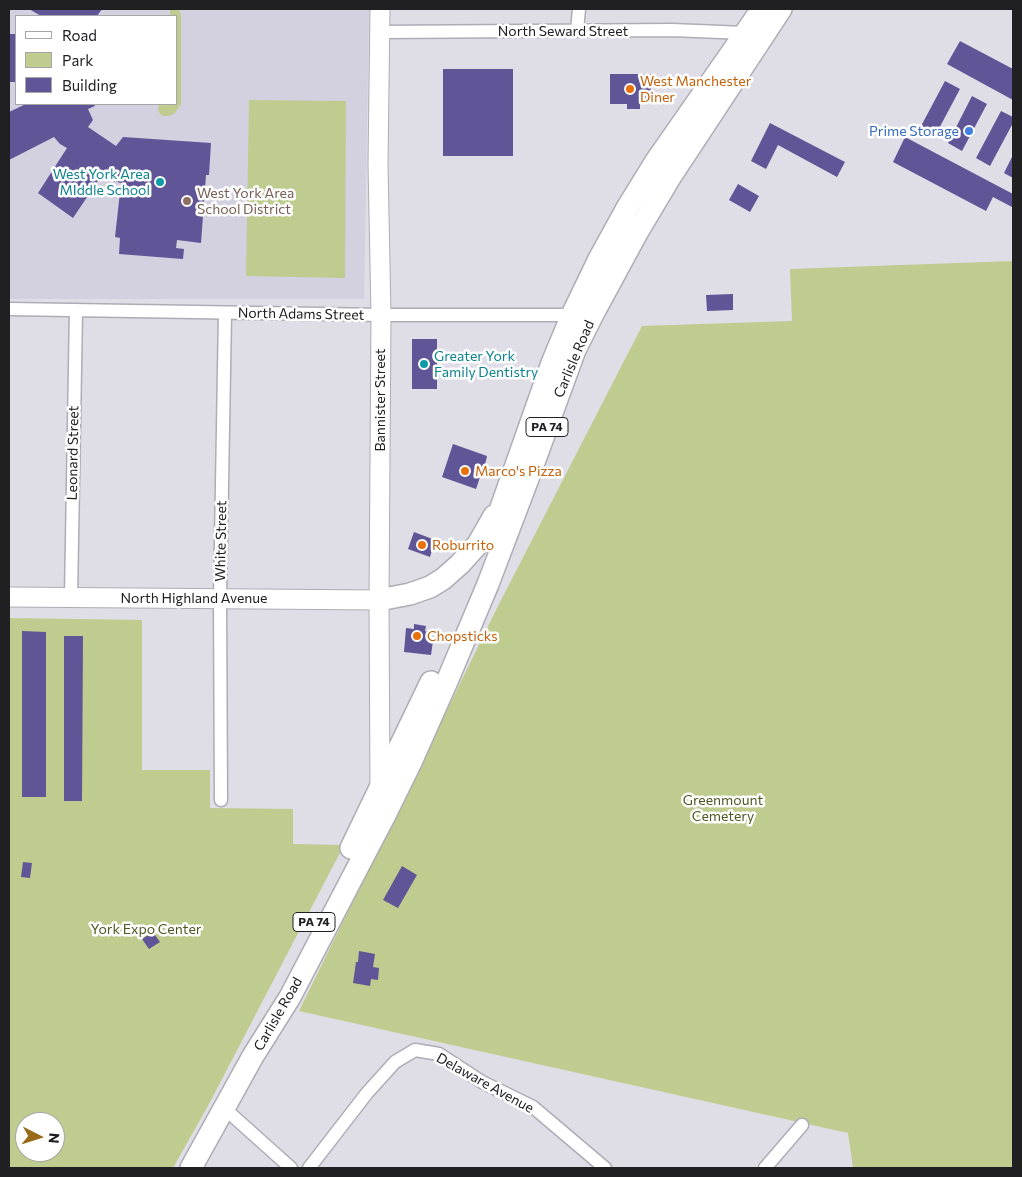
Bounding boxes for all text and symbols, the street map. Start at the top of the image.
legend [15,15,178,105]
street label: North Seward Street [498,23,628,39]
text: Road [62,26,97,44]
text: Park [62,51,93,69]
place label: West Manchester Diner [640,73,751,105]
text: Building [62,76,117,94]
marker: West Manchester Diner [624,83,636,95]
place label: Prime Storage [869,123,959,139]
marker: Prime Storage [963,125,975,137]
place label: West York Area MIddle School [53,166,150,198]
marker: West York Area MIddle School [154,176,166,188]
place label: West York Area School District [197,185,294,218]
marker: West York Area School District [181,195,193,207]
street label: North Adams Street [238,304,364,324]
street label: Carlisle Road [550,318,598,400]
street label: Bannister Street [372,348,388,452]
place label: Greater York Family Dentistry [434,348,538,381]
marker: Greater York Family Dentistry [418,358,430,370]
street label: Leonard Street [64,405,82,501]
road number: PA 74 [526,418,568,437]
place label: Marco's Pizza [475,463,562,479]
marker: Marco's Pizza [459,465,471,477]
street label: White Street [212,500,230,582]
place label: Roburrito [432,537,494,553]
marker: Roburrito [416,539,428,551]
street label: North Highland Avenue [121,590,267,606]
place label: Chopsticks [427,628,498,644]
marker: Chopsticks [411,630,423,642]
park label: Greenmount Cemetery [683,792,763,824]
road number: PA 74 [293,912,335,932]
park label: York Expo Center [91,921,201,937]
street label: Carlisle Road [250,974,306,1054]
street label: Delaware Avenue [433,1049,537,1117]
north arrow [15,1112,65,1162]
text: N [46,1132,63,1144]

